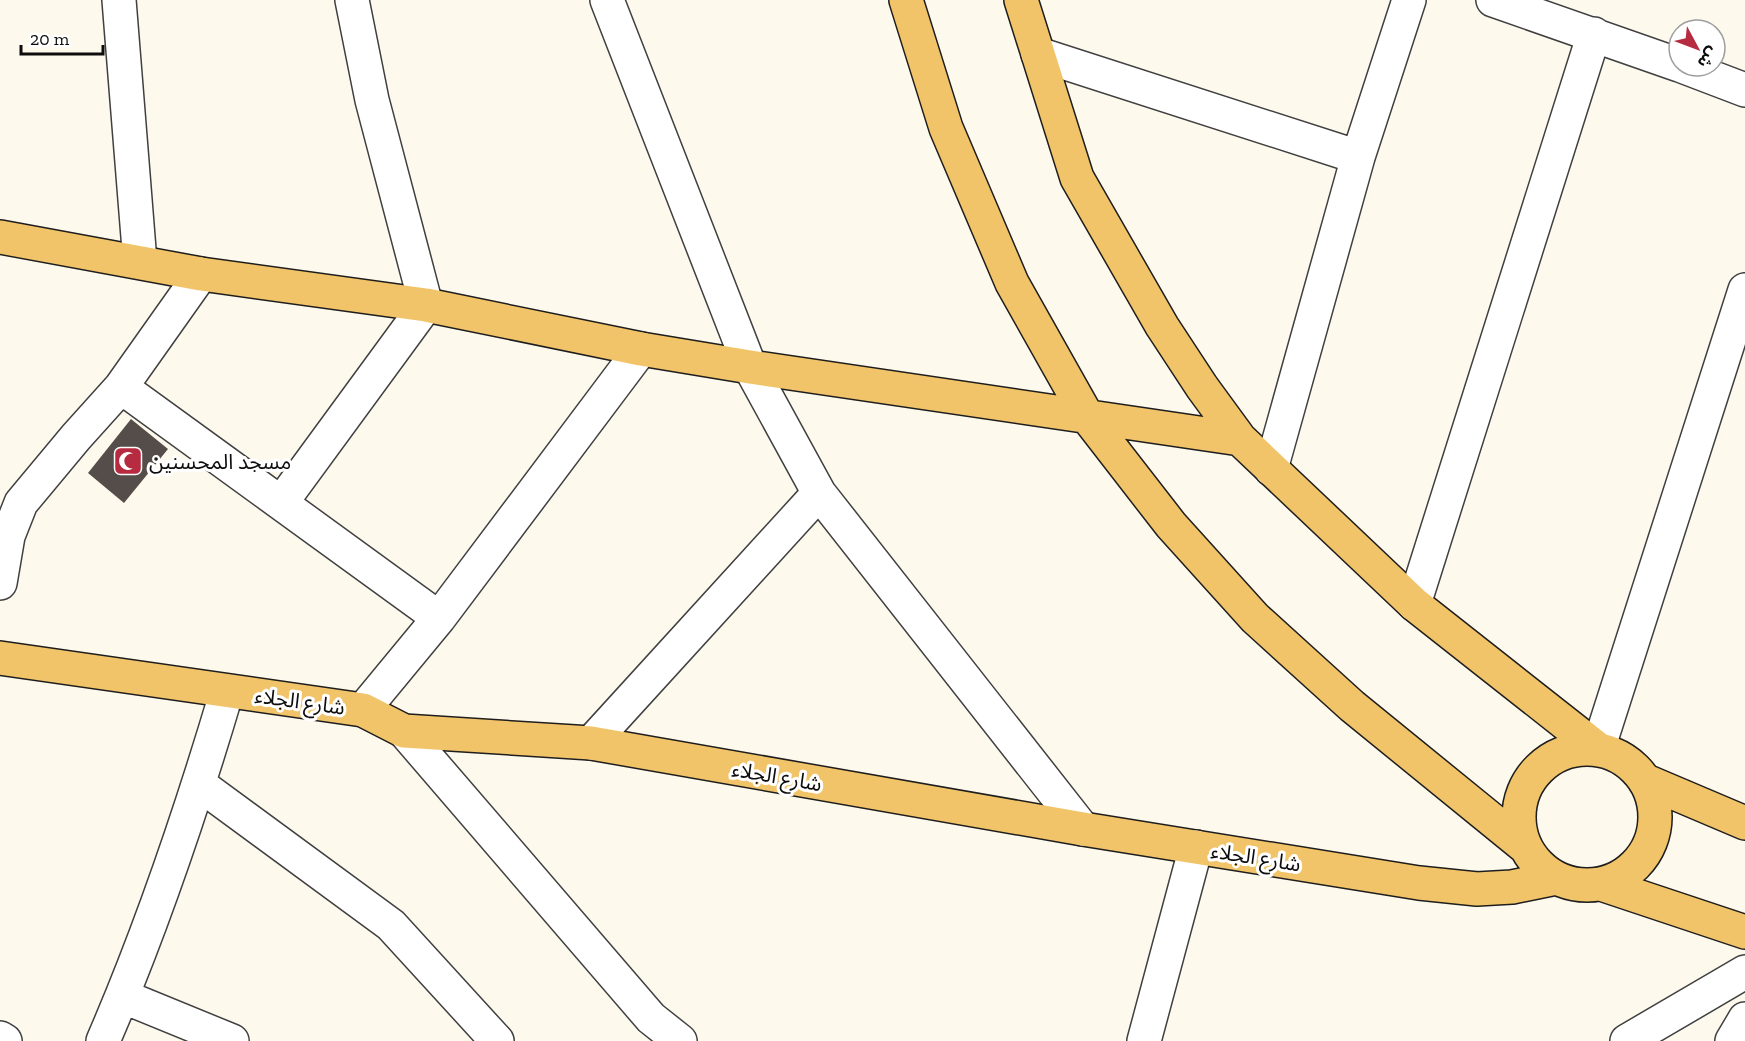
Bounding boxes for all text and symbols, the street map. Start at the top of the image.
scale bar [21,18,104,56]
north arrow [1667,18,1727,78]
text: 20 m [30,28,70,50]
text: ش [1694,43,1722,72]
mosque icon: مسجد المحسنين [112,445,144,477]
place label: مسجد المحسنين [149,449,291,474]
street label: شارع الجلاء [253,682,347,723]
street label: شارع الجلاء [730,756,824,799]
street label: شارع الجلاء [1209,838,1303,879]

